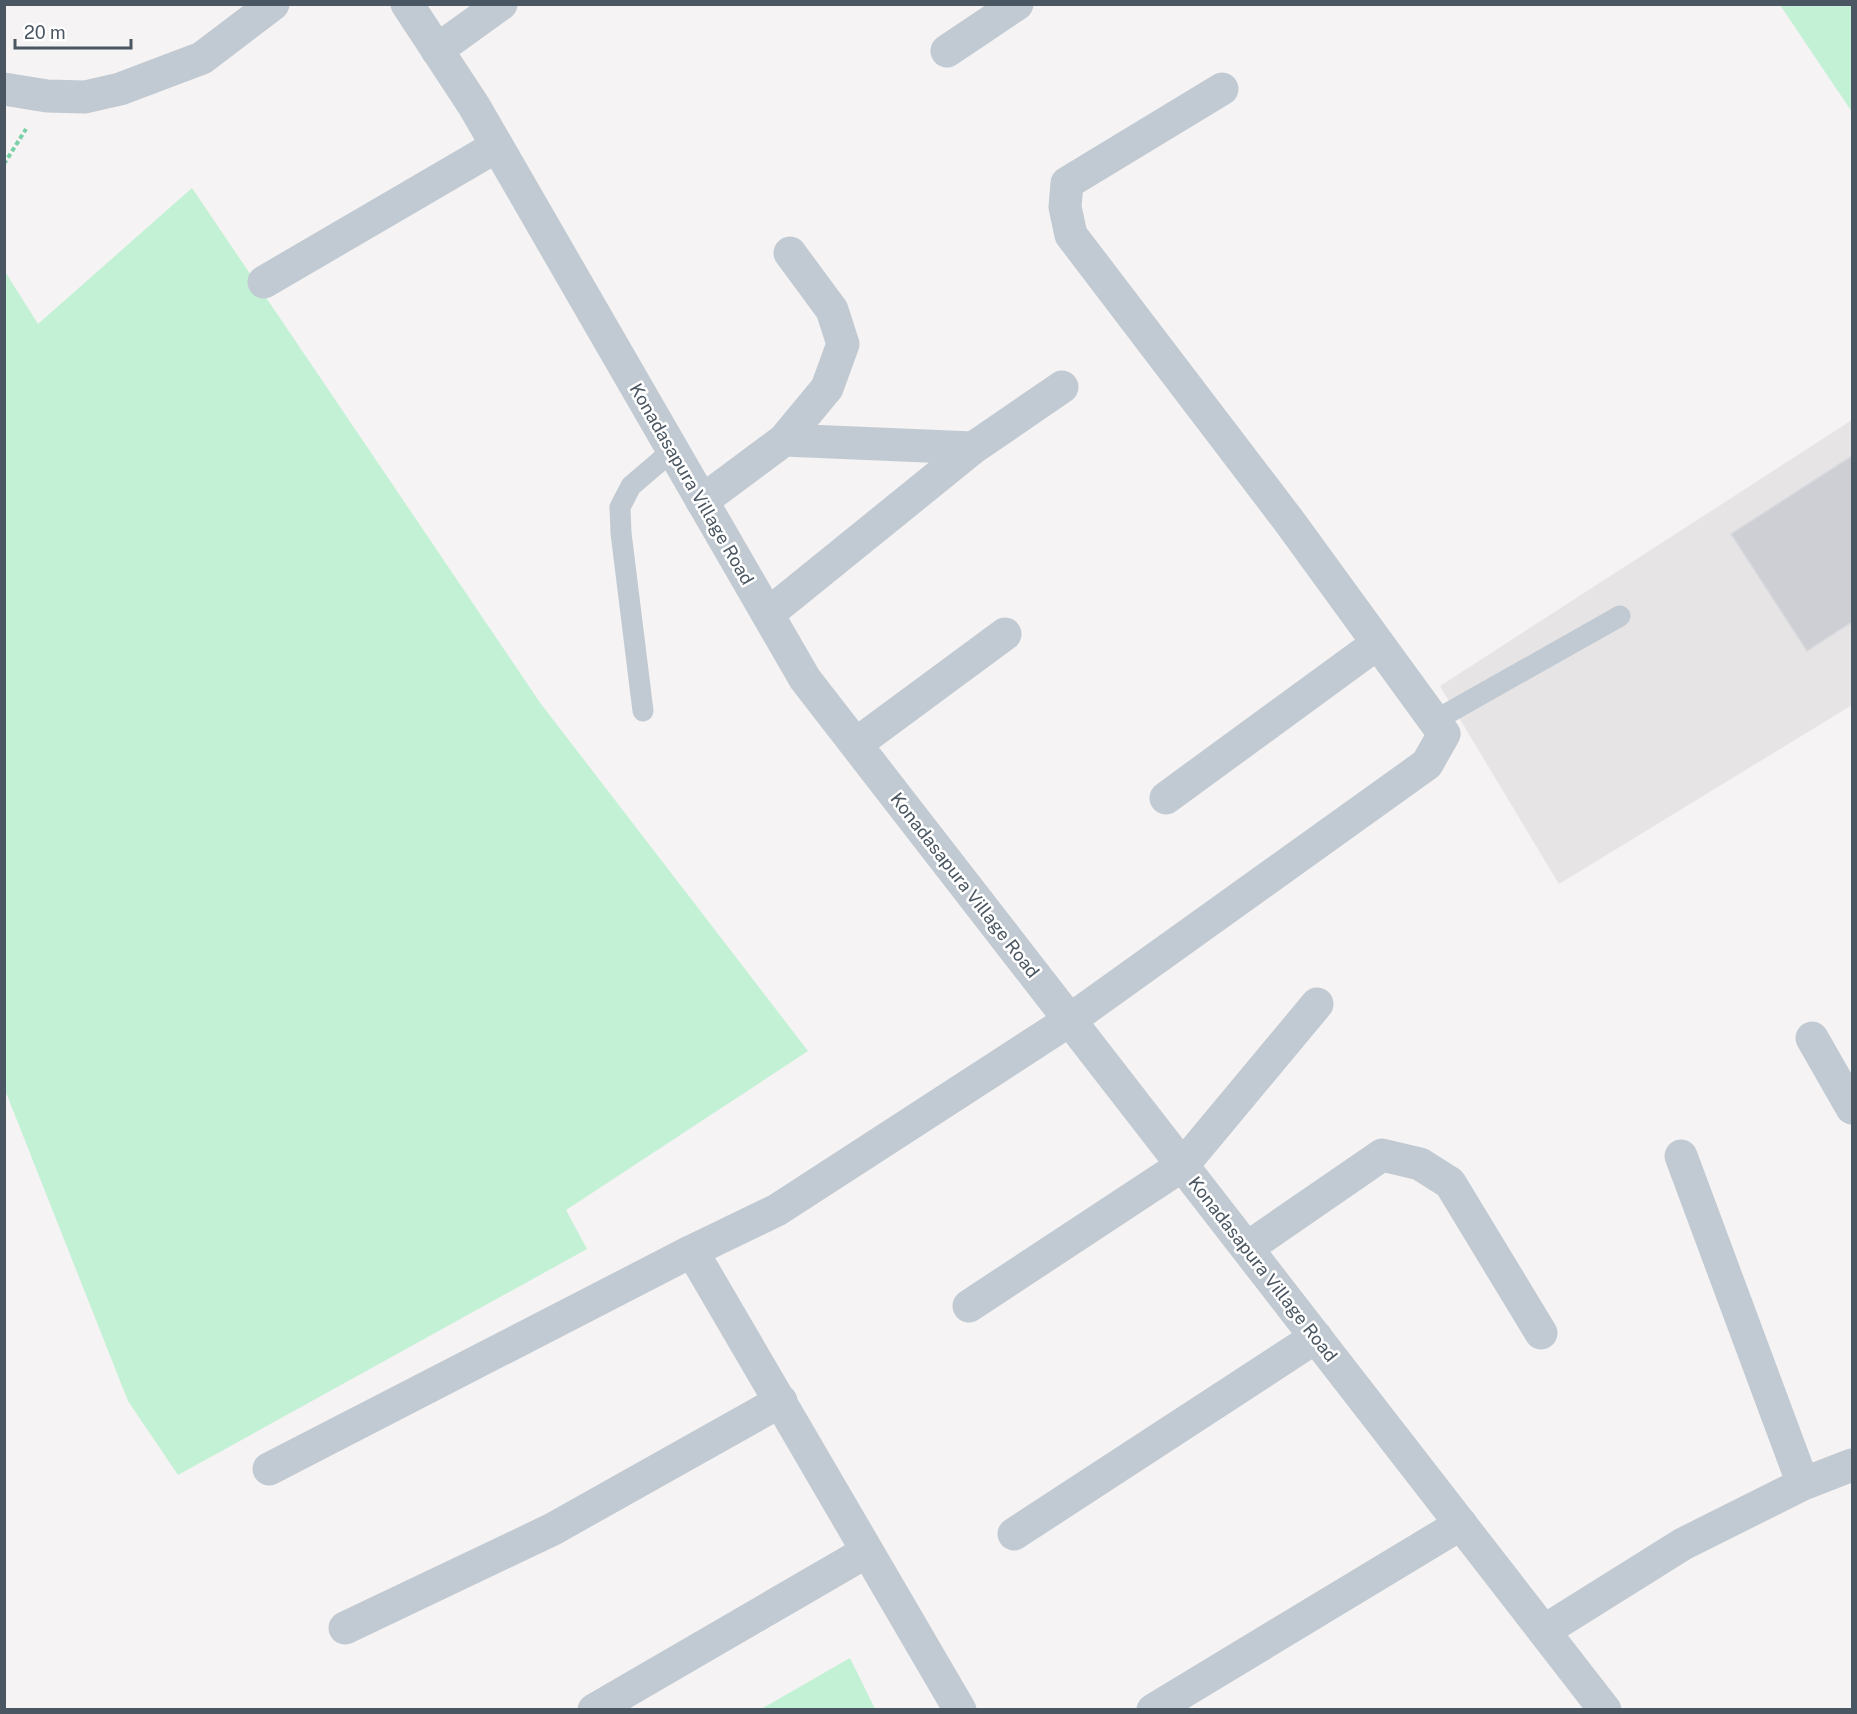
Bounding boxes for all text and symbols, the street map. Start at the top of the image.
scale bar [15,12,130,50]
text: 20 m [24,22,66,43]
street label: Konadasapura Village Road [626,380,758,588]
street label: Konadasapura Village Road [886,788,1044,982]
street label: Konadasapura Village Road [1184,1172,1342,1366]

